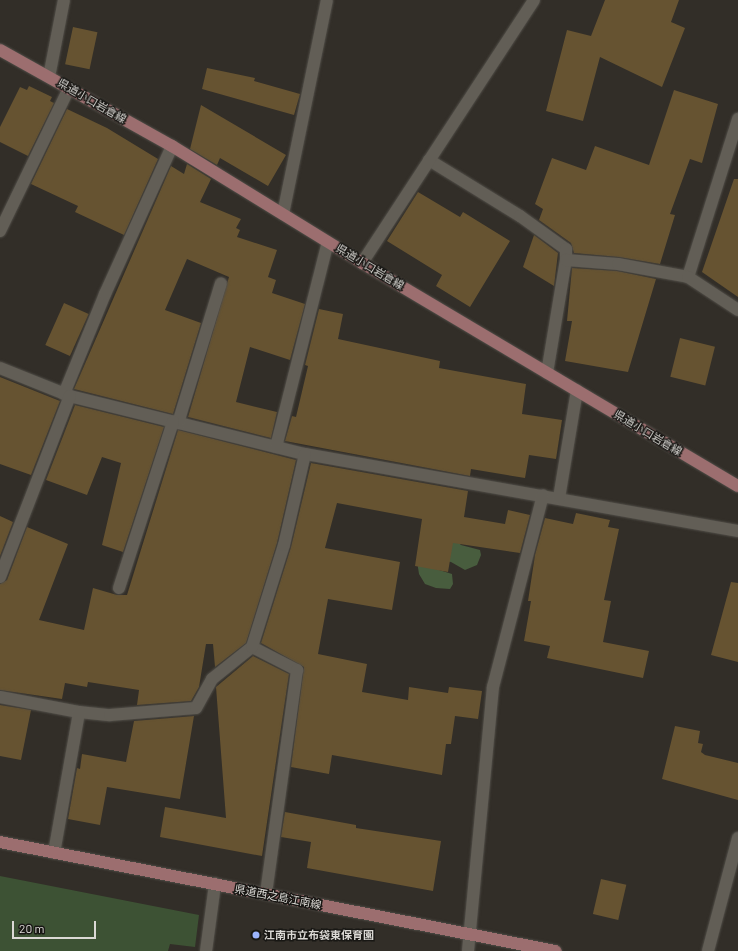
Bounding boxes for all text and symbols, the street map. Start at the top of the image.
street label: 県道小口岩倉線 [55,76,129,126]
street label: 県道小口岩倉線 [334,242,406,292]
street label: 県道小口岩倉線 [612,408,684,458]
street label: 県道西之島江南線 [234,882,322,912]
scale bar [14,913,98,939]
text: 20 m [19,921,45,935]
place label: 江南市立布袋東保育園 [264,928,374,942]
marker: 江南市立布袋東保育園 [251,930,261,940]

